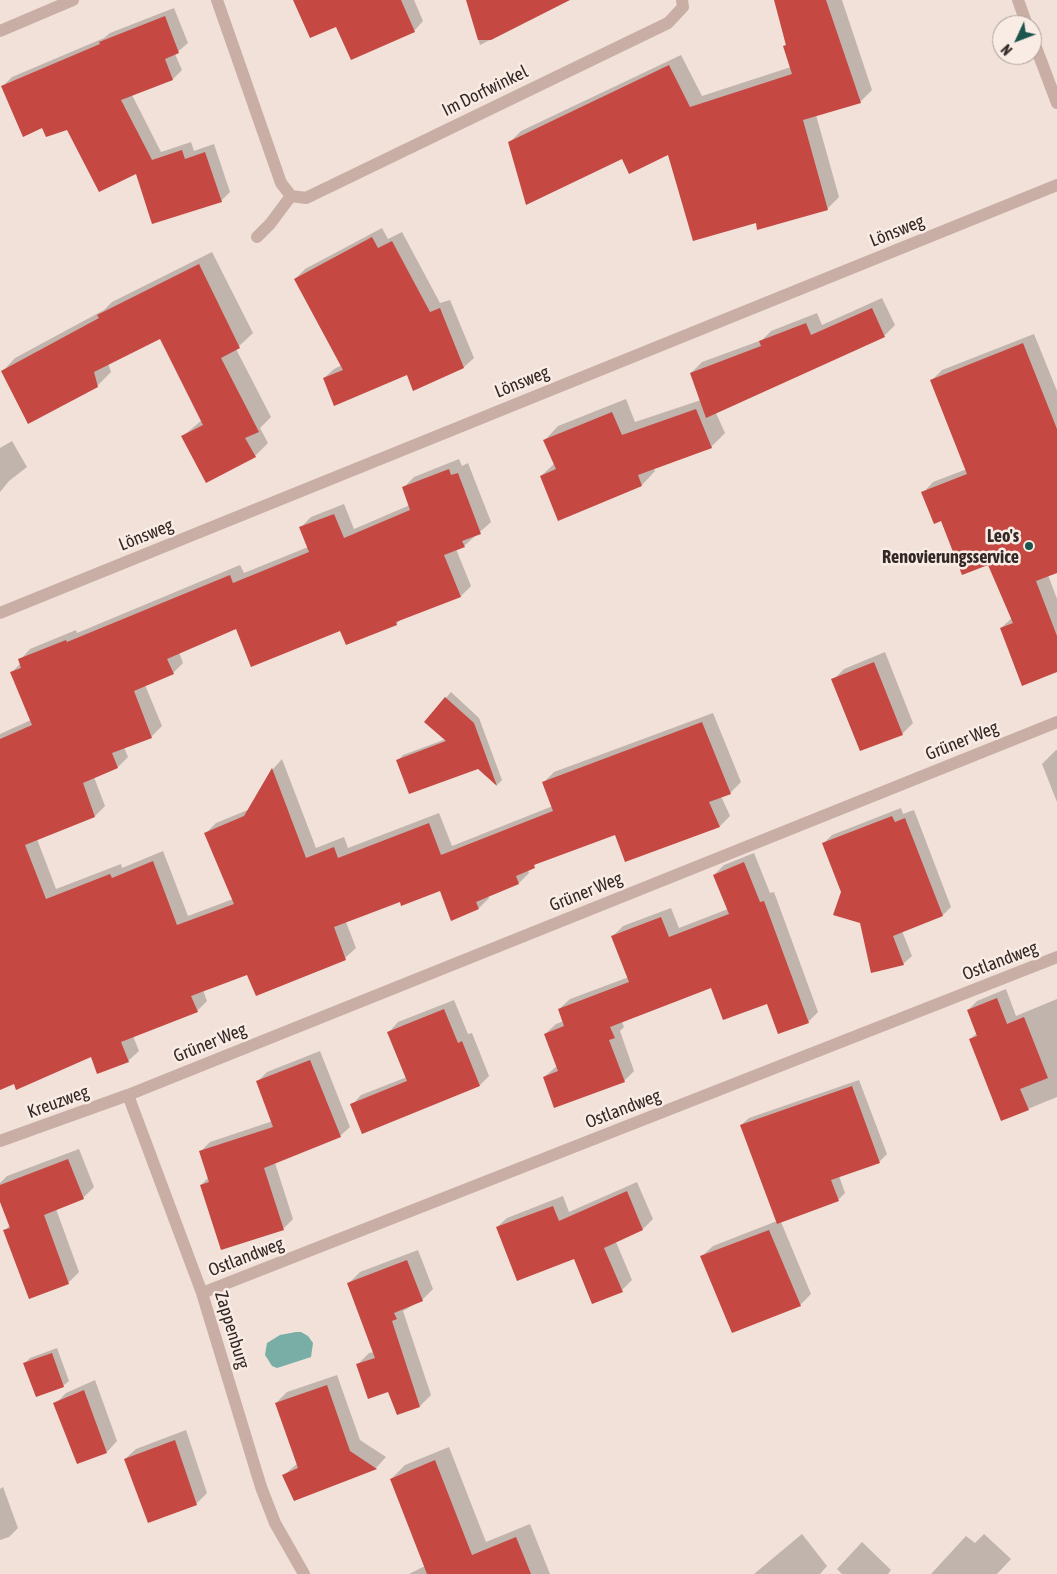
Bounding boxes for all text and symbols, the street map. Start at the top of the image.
north arrow [992,15,1042,65]
text: N [998,41,1015,58]
street label: Im Dorfwinkel [439,61,531,121]
street label: Lönsweg [867,210,927,252]
street label: Lönsweg [492,361,552,403]
street label: Lönsweg [116,514,176,556]
place label: Leo's Renovierungsservice [882,525,1019,568]
marker: Leo's Renovierungsservice [1023,540,1035,552]
street label: Grüner Weg [922,717,1002,765]
street label: Grüner Weg [546,868,626,916]
street label: Ostlandweg [959,937,1041,985]
street label: Grüner Weg [170,1019,250,1067]
street label: Kreuzweg [24,1081,92,1123]
street label: Ostlandweg [582,1085,664,1133]
street label: Ostlandweg [205,1233,287,1281]
street label: Zappenburg [210,1289,254,1371]

